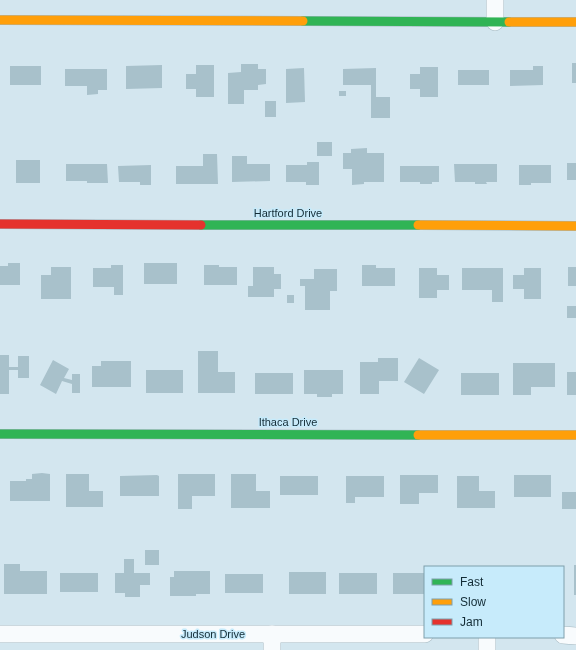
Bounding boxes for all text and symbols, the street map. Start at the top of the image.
street label: Hartford Drive [254,207,322,219]
street label: Ithaca Drive [259,416,317,428]
legend [424,566,564,638]
text: Fast [460,575,484,589]
text: Slow [460,595,486,609]
text: Jam [460,615,483,629]
street label: Judson Drive [181,628,245,640]

